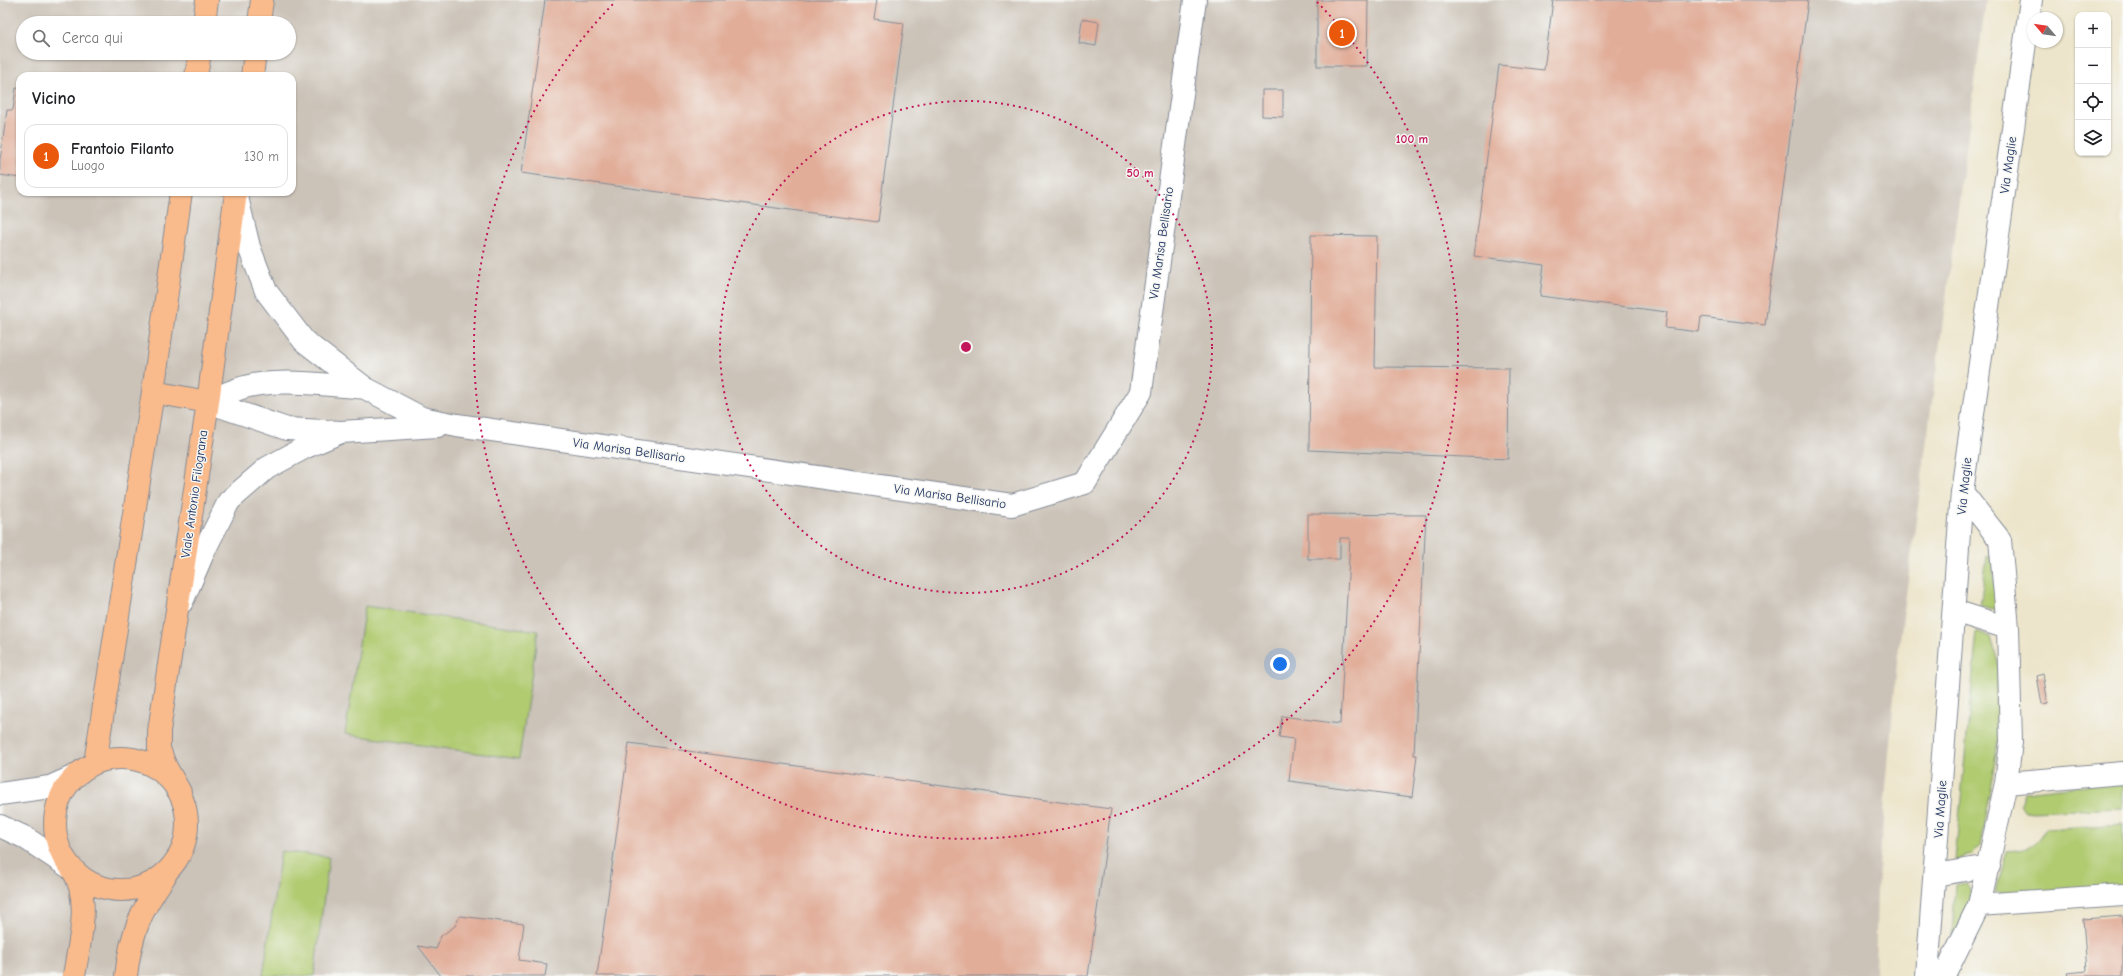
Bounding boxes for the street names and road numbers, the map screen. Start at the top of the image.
street label: Via Maglie [1997,135,2020,195]
street label: Via Marisa Bellisario [1146,186,1176,300]
street label: Viale Antonio Filograna [178,429,210,559]
street label: Via Marisa Bellisario [572,435,686,465]
street label: Via Maglie [1954,456,1975,516]
street label: Via Marisa Bellisario [893,481,1007,511]
street label: Via Maglie [1931,779,1950,838]

